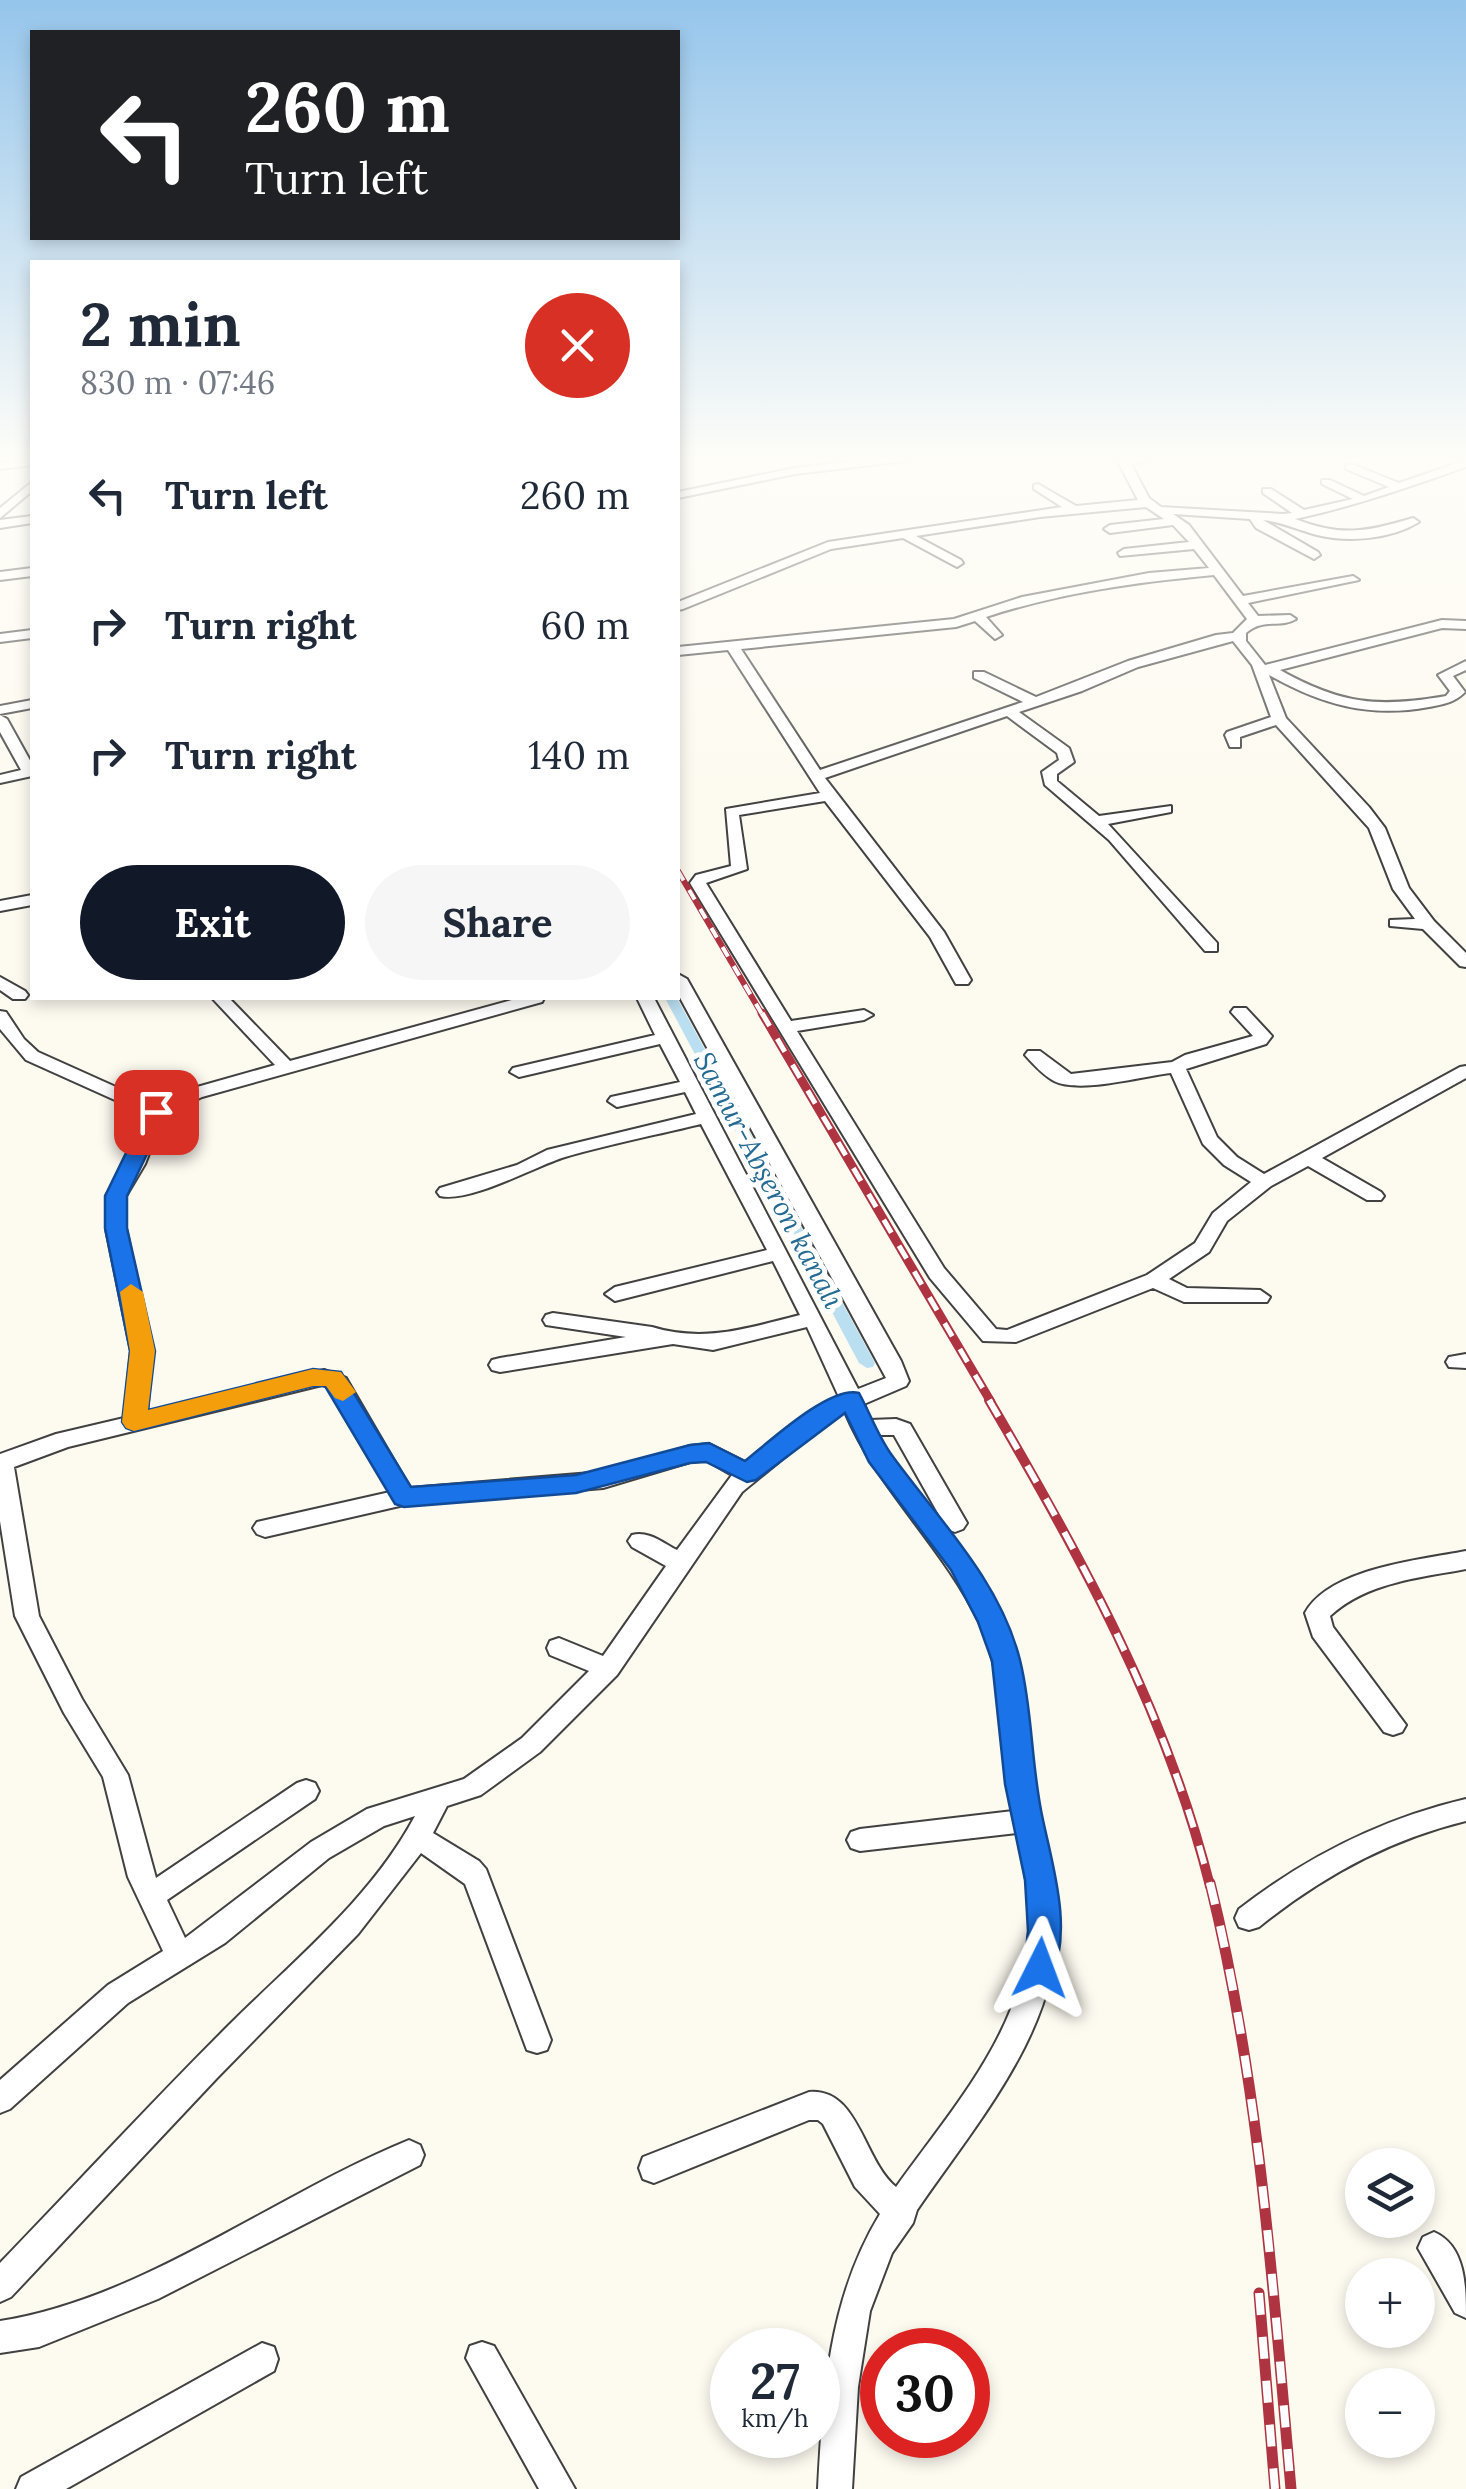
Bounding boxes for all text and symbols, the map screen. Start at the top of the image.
text: 260 m [245,62,450,151]
icon: left [80,70,210,200]
text: Turn left [245,149,428,206]
text: 2 min [80,286,241,362]
button: close [525,293,630,398]
text: 830 m · 07:46 [80,362,275,403]
icon: left [80,468,135,523]
text: Turn left [165,471,328,519]
text: 260 m [520,471,630,519]
icon: right [80,598,135,653]
text: Turn right [165,601,356,649]
text: 60 m [540,601,630,649]
icon: right [80,728,135,783]
text: Turn right [165,731,356,779]
text: 140 m [528,731,630,779]
button: Exit [80,865,345,980]
button: Share [365,865,630,980]
water label: Samur-Abşeron kanalı [686,1046,852,1314]
pin [114,1070,199,1155]
icon: arrive [129,1085,184,1140]
position arrow [988,1916,1092,2020]
map controls [1345,2148,1435,2458]
button: layers [1345,2148,1435,2238]
button: + [1345,2258,1435,2348]
speed limit sign: 30 [860,2328,990,2458]
text: 27 [750,2349,800,2413]
button: − [1345,2368,1435,2458]
text: km/h [741,2402,809,2434]

